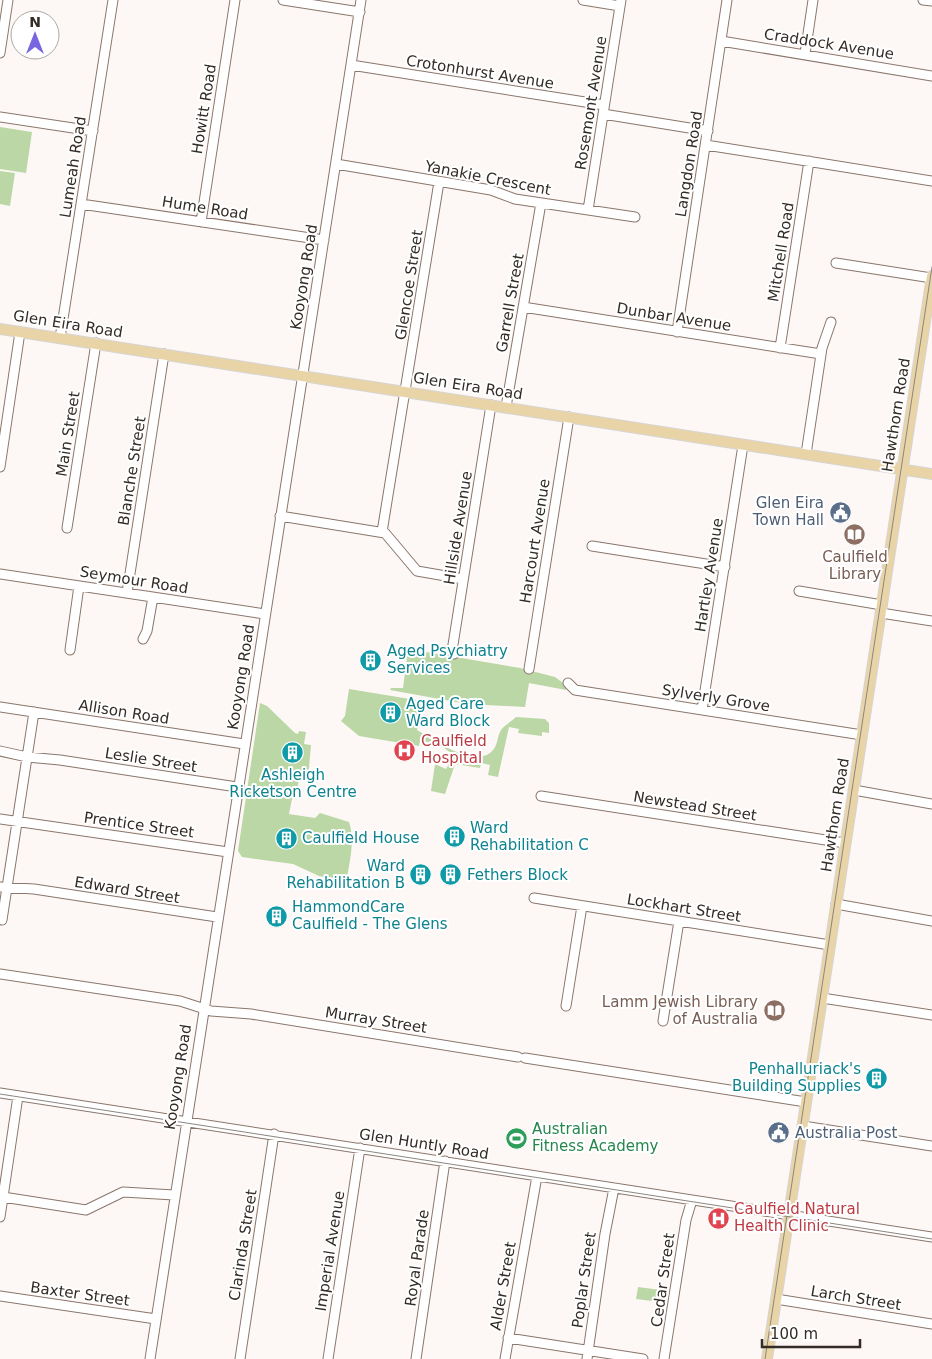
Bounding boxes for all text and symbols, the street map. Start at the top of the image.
north arrow [10,10,60,60]
text: N [29,14,41,30]
street label: Craddock Avenue [763,25,895,63]
street label: Rosemont Avenue [572,35,610,171]
street label: Crotonhurst Avenue [405,51,555,93]
street label: Howitt Road [188,63,220,155]
street label: Langdon Road [672,110,706,218]
street label: Lumeah Road [56,115,90,219]
street label: Yanakie Crescent [422,157,553,199]
street label: Hume Road [161,192,249,224]
street label: Mitchell Road [764,201,798,303]
street label: Kooyong Road [287,223,321,331]
street label: Glencoe Street [391,228,427,341]
street label: Garrell Street [492,252,528,354]
street label: Dunbar Avenue [615,299,733,335]
street label: Glen Eira Road [12,306,124,342]
street label: Hawthorn Road [878,357,914,473]
street label: Glen Eira Road [412,368,524,404]
street label: Main Street [52,390,84,478]
street label: Blanche Street [114,415,150,527]
street label: Hillside Avenue [440,470,476,586]
street label: Harcourt Avenue [516,477,554,605]
place label: Glen Eira Town Hall [752,494,824,529]
public building icon: Glen Eira Town Hall [828,500,852,524]
street label: Hartley Avenue [691,517,727,633]
library icon: Caulfield Library [843,522,867,546]
place label: Caulfield Library [822,548,888,583]
street label: Seymour Road [79,563,189,597]
street label: Kooyong Road [224,623,258,731]
place label: Aged Psychiatry Services [387,642,508,677]
building icon: Aged Psychiatry Services [359,648,383,672]
street label: Sylverly Grove [661,681,771,715]
place label: Aged Care Ward Block [406,695,490,730]
street label: Allison Road [77,696,171,728]
building icon: Aged Care Ward Block [378,701,402,725]
place label: Caulfield Hospital [421,732,487,767]
hospital icon: Caulfield Hospital [393,738,417,762]
building icon: Ashleigh Ricketson Centre [281,740,305,764]
street label: Leslie Street [104,744,198,776]
street label: Hawthorn Road [817,757,853,873]
place label: Ashleigh Ricketson Centre [229,766,357,801]
street label: Newstead Street [632,787,758,825]
street label: Prentice Street [83,808,195,842]
place label: Ward Rehabilitation C [470,819,589,854]
building icon: Ward Rehabilitation C [442,825,466,849]
building icon: Caulfield House [274,826,298,850]
place label: Caulfield House [302,829,419,847]
place label: Ward Rehabilitation B [286,857,405,892]
building icon: Ward Rehabilitation B [409,863,433,887]
building icon: Fethers Block [439,863,463,887]
place label: Fethers Block [467,866,568,884]
street label: Edward Street [73,873,181,907]
street label: Lockhart Street [626,890,742,926]
place label: HammondCare Caulfield - The Glens [292,898,448,933]
building icon: HammondCare Caulfield - The Glens [264,904,288,928]
place label: Lamm Jewish Library of Australia [602,993,758,1028]
library icon: Lamm Jewish Library of Australia [762,999,786,1023]
street label: Murray Street [324,1003,428,1037]
street label: Kooyong Road [161,1023,195,1131]
place label: Penhalluriack's Building Supplies [732,1060,861,1095]
building icon: Penhalluriack's Building Supplies [865,1066,889,1090]
place label: Australian Fitness Academy [532,1120,659,1155]
public building icon: Australia Post [767,1121,791,1145]
place label: Australia Post [795,1124,898,1142]
street label: Glen Huntly Road [358,1125,490,1163]
sports icon: Australian Fitness Academy [504,1126,528,1150]
street label: Clarinda Street [225,1188,261,1302]
street label: Imperial Avenue [312,1189,348,1313]
place label: Caulfield Natural Health Clinic [734,1200,860,1235]
hospital icon: Caulfield Natural Health Clinic [706,1206,730,1230]
street label: Royal Parade [401,1208,433,1308]
street label: Poplar Street [568,1231,600,1329]
street label: Cedar Street [647,1232,679,1328]
street label: Alder Street [486,1240,520,1332]
street label: Baxter Street [29,1278,131,1310]
street label: Larch Street [809,1282,903,1314]
scale bar [762,1316,860,1348]
text: 100 m [770,1325,818,1343]

